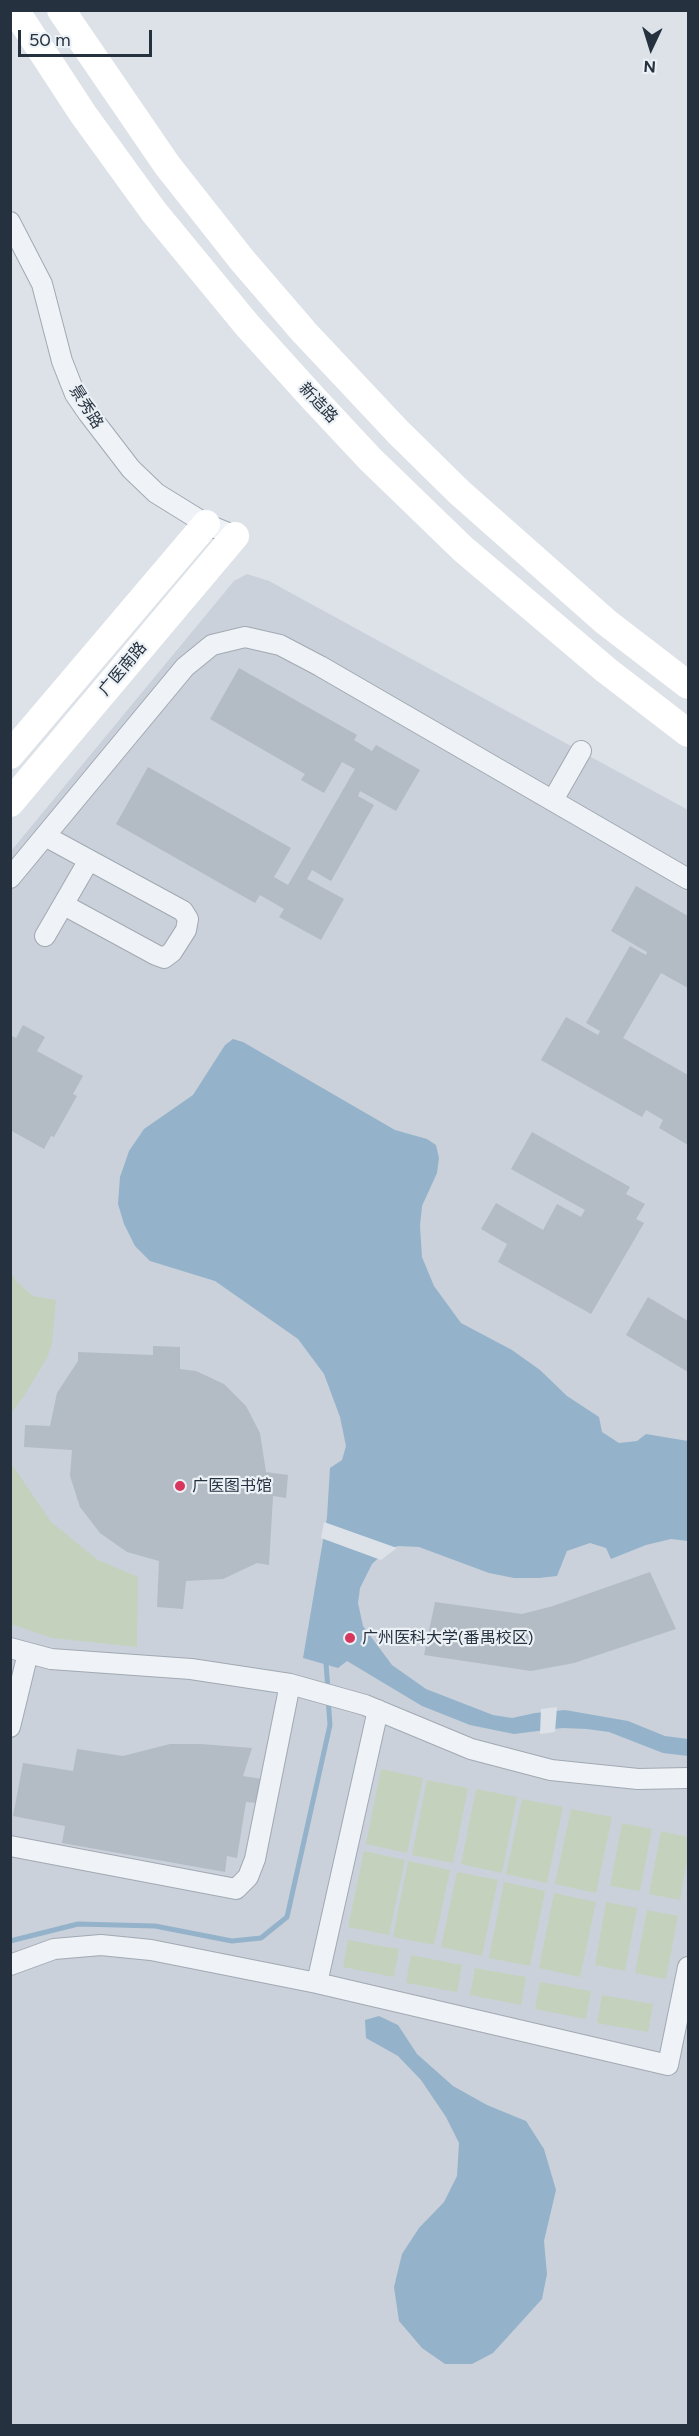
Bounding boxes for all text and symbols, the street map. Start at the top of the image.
scale bar [21,18,154,56]
north arrow [621,18,681,78]
text: 50 m [29,29,71,51]
text: N [643,57,657,76]
street label: 新造路 [295,379,341,427]
street label: 景秀路 [65,382,107,432]
street label: 广医南路 [95,638,151,700]
place label: 广医图书馆 [192,1476,272,1496]
marker: 广医图书馆 [173,1479,187,1493]
place label: 广州医科大学(番禺校区) [362,1628,533,1648]
marker: 广州医科大学(番禺校区) [343,1631,357,1645]

